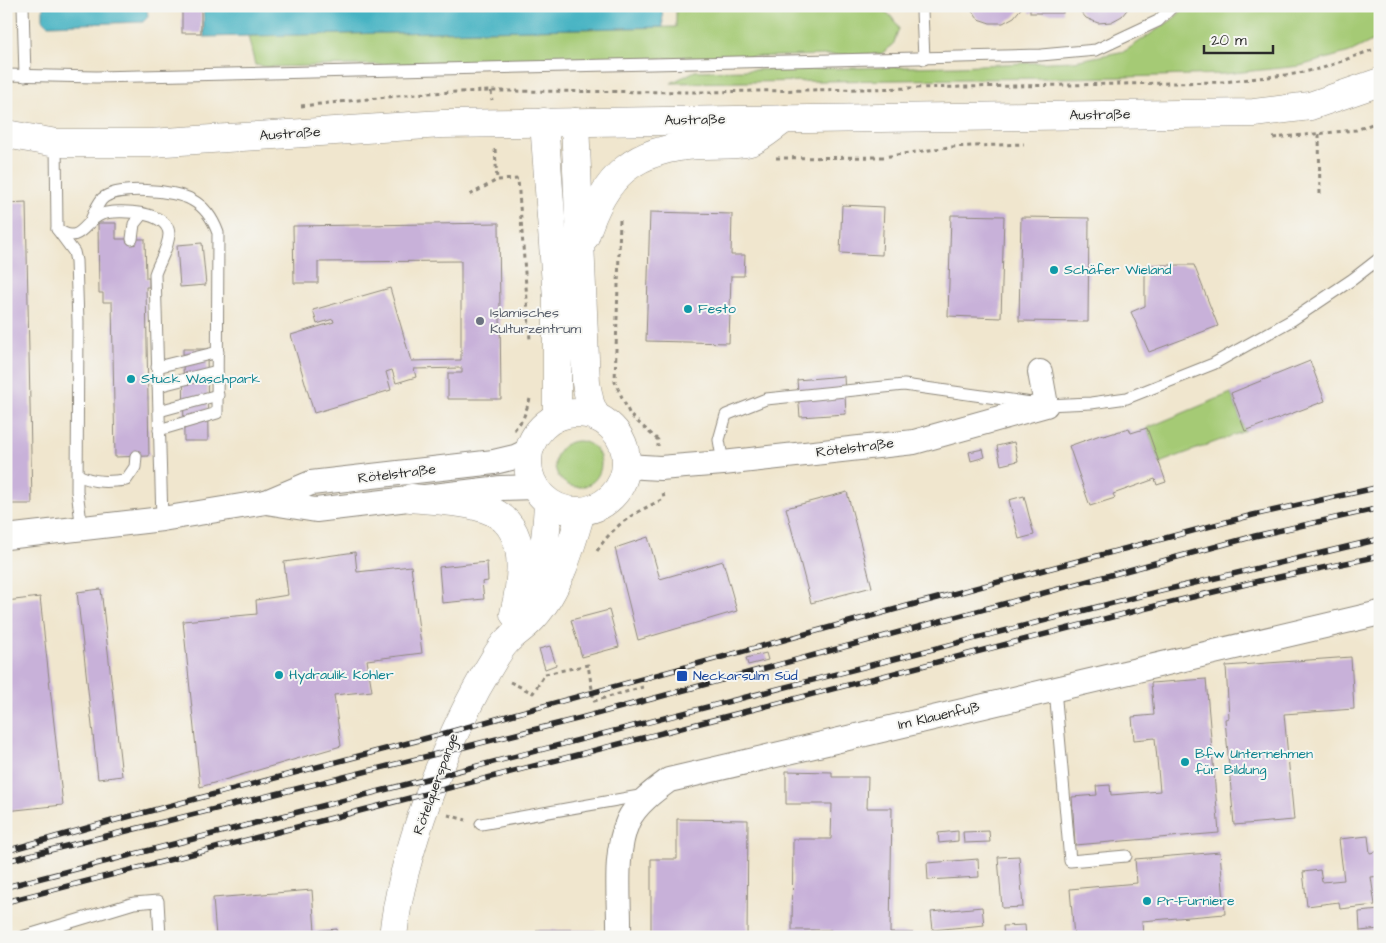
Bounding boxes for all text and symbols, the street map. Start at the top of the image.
scale bar [1204,22,1272,54]
text: 20 m [1211,30,1247,51]
street label: Austraße [1069,104,1131,126]
street label: Austraße [664,109,726,131]
street label: Austraße [259,122,322,146]
place label: Schäfer Wieland [1064,260,1172,280]
marker: Schäfer Wieland [1048,264,1060,276]
place label: Festo [698,299,736,319]
place label: Islamisches Kulturzentrum [490,303,581,339]
marker: Festo [682,303,694,315]
marker: Islamisches Kulturzentrum [474,315,486,327]
place label: Stuck Waschpark [141,369,261,389]
marker: Stuck Waschpark [125,373,137,385]
street label: Rötelstraße [815,433,896,463]
street label: Rötelstraße [357,459,438,489]
place label: Hydraulik Kohler [289,665,394,685]
place label: Neckarsulm Süd [693,666,798,686]
marker: Hydraulik Kohler [273,669,285,681]
marker: Neckarsulm Süd [675,669,689,683]
street label: Im Klauenfuß [896,697,982,735]
street label: Rötelquerspange [408,730,464,838]
place label: Bfw Unternehmen für Bildung [1195,744,1313,780]
marker: Bfw Unternehmen für Bildung [1179,756,1191,768]
place label: Pr-Furniere [1157,891,1235,911]
marker: Pr-Furniere [1141,895,1153,907]

